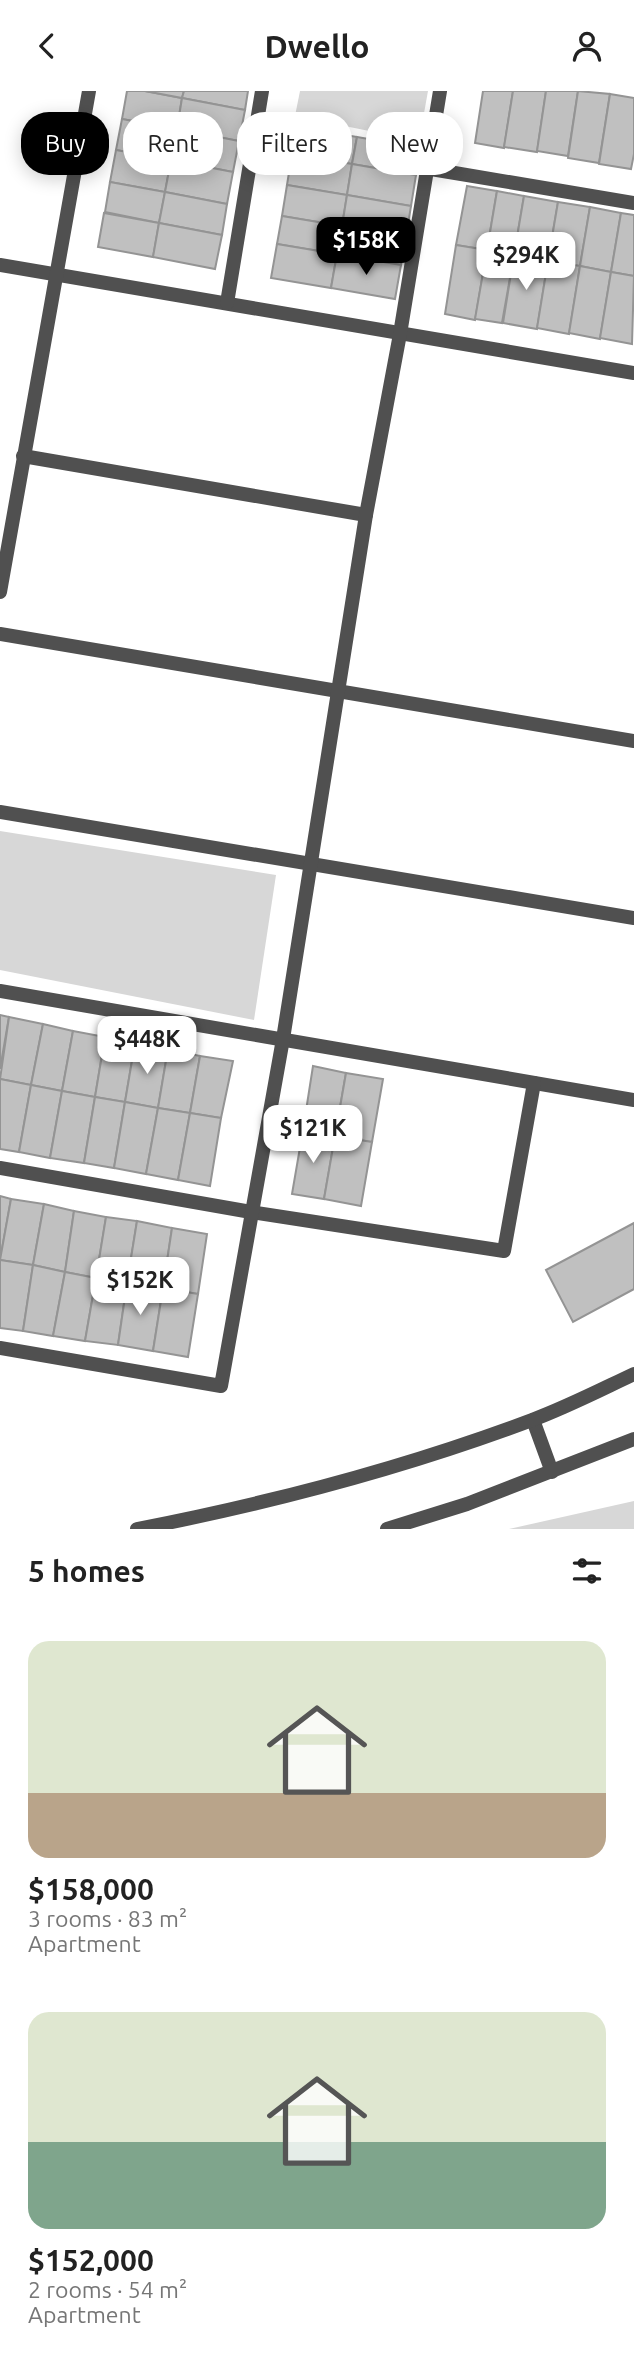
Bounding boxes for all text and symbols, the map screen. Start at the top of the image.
icon: back [28,27,66,65]
icon: person [568,27,606,65]
text: Dwello [264,28,370,64]
chip: Buy [21,112,109,175]
chip: Rent [123,112,223,175]
chip: Filters [237,112,352,175]
chip: New [366,112,463,175]
pin: $158K [317,218,415,277]
text: $158K [332,227,400,252]
pin: $294K [477,233,575,292]
text: $294K [492,242,560,267]
pin: $448K [98,1017,196,1076]
text: $448K [113,1026,181,1051]
pin: $121K [264,1105,362,1165]
text: $121K [279,1115,347,1140]
pin: $152K [91,1257,189,1317]
text: $152K [106,1267,174,1292]
icon: filters [568,1552,606,1590]
text: 5 homes [28,1554,145,1588]
icon: home [254,1687,380,1813]
text: $158,000 [28,1872,154,1906]
text: 3 rooms · 83 m² [28,1906,187,1931]
text: Apartment [28,1931,141,1956]
icon: home [254,2058,380,2184]
text: $152,000 [28,2243,154,2277]
text: 2 rooms · 54 m² [28,2277,187,2302]
text: Apartment [28,2302,141,2327]

